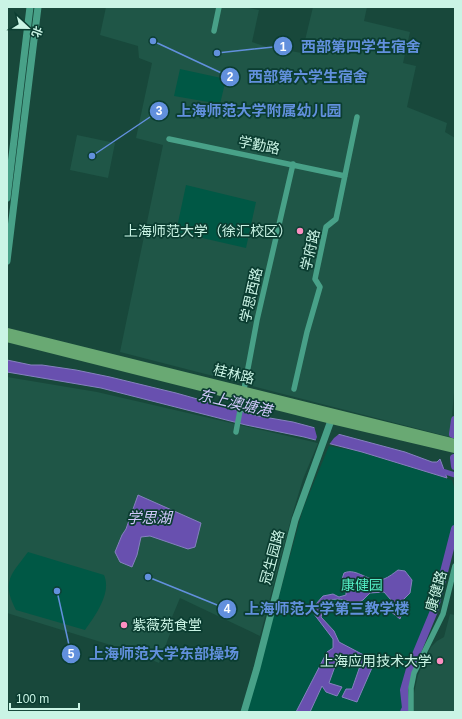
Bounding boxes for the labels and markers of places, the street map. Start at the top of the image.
callout: 西部第四学生宿舍 [273,33,429,60]
callout: 西部第六学生宿舍 [220,63,376,90]
callout: 上海师范大学附属幼儿园 [149,97,350,124]
place label: 上海师范大学（徐汇校区） [124,223,292,239]
marker: 上海师范大学（徐汇校区） [295,226,305,236]
callout: 上海师范大学第三教学楼 [217,596,418,623]
place label: 紫薇苑食堂 [132,617,202,633]
marker: 紫薇苑食堂 [119,620,129,630]
callout: 上海师范大学东部操场 [61,641,247,668]
place label: 上海应用技术大学 [320,653,432,669]
marker: 上海应用技术大学 [435,656,445,666]

